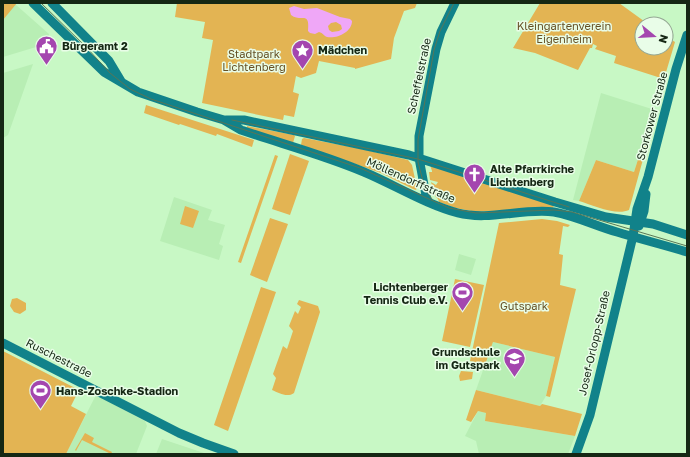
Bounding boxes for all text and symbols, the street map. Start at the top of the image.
north arrow [634,16,674,56]
park label: Kleingartenverein Eigenheim [517,19,611,45]
public building icon: Bürgeramt 2 [33,33,59,66]
text: N [657,33,671,45]
place icon: Mädchen [290,37,316,70]
street label: Scheffelstraße [404,37,433,115]
place label: Bürgeramt 2 [62,39,128,52]
place label: Mädchen [318,43,367,56]
park label: Stadtpark Lichtenberg [222,47,286,73]
street label: Storkower Straße [633,70,670,162]
street label: Möllendorffstraße [365,154,457,205]
church icon: Alte Pfarrkirche Lichtenberg [462,162,488,195]
place label: Alte Pfarrkirche Lichtenberg [490,162,575,188]
place label: Lichtenberger Tennis Club e.V. [363,280,449,306]
sports icon: Lichtenberger Tennis Club e.V. [450,280,476,313]
street label: Josef-Orlopp-Straße [575,289,612,397]
park label: Gutspark [500,299,548,312]
street label: Ruschestraße [24,335,94,380]
place label: Grundschule im Gutspark [432,345,501,371]
school or university icon: Grundschule im Gutspark [502,345,528,378]
sports icon: Hans-Zoschke-Stadion [28,378,54,411]
place label: Hans-Zoschke-Stadion [56,384,179,397]

